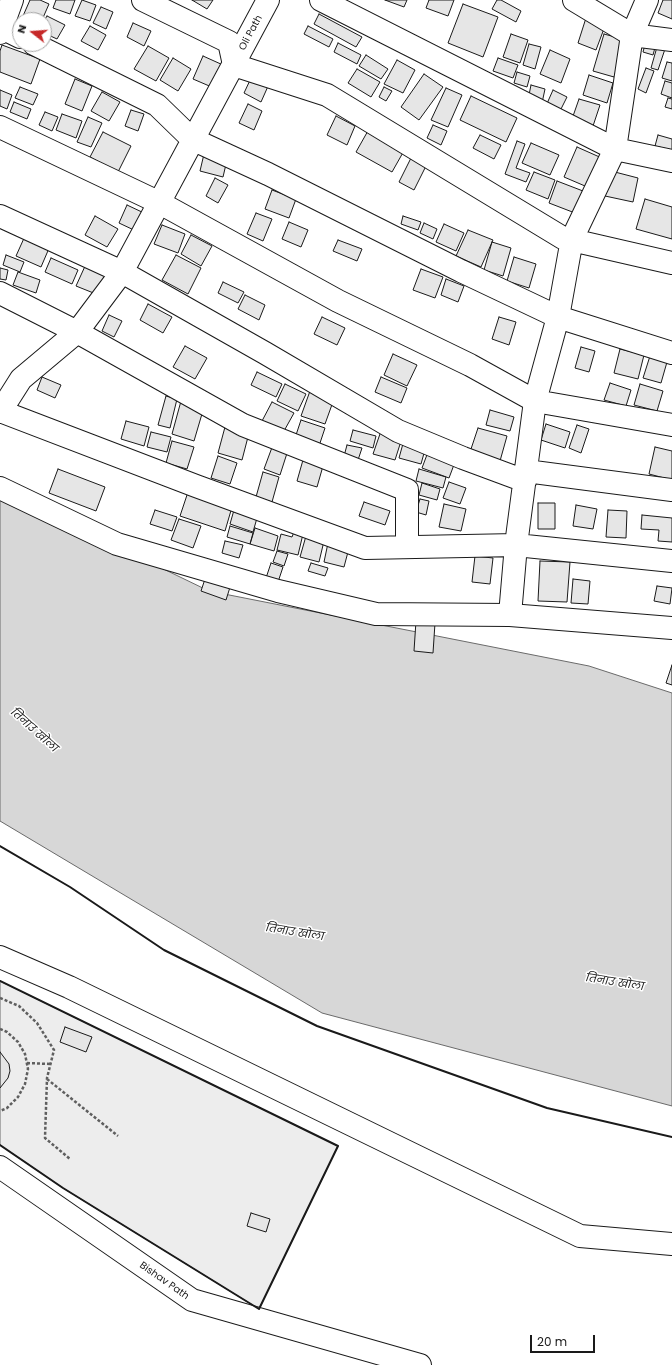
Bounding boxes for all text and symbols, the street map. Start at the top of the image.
north arrow [12,12,52,52]
street label: Oli Path [237,13,265,53]
text: N [13,22,30,35]
water label: तिनाउ खोला [8,706,60,756]
water label: तिनाउ खोला [265,922,325,944]
water label: तिनाउ खोला [585,972,645,994]
street label: Bishav Path [137,1259,191,1303]
scale bar [532,1327,597,1353]
text: 20 m [537,1333,567,1350]

